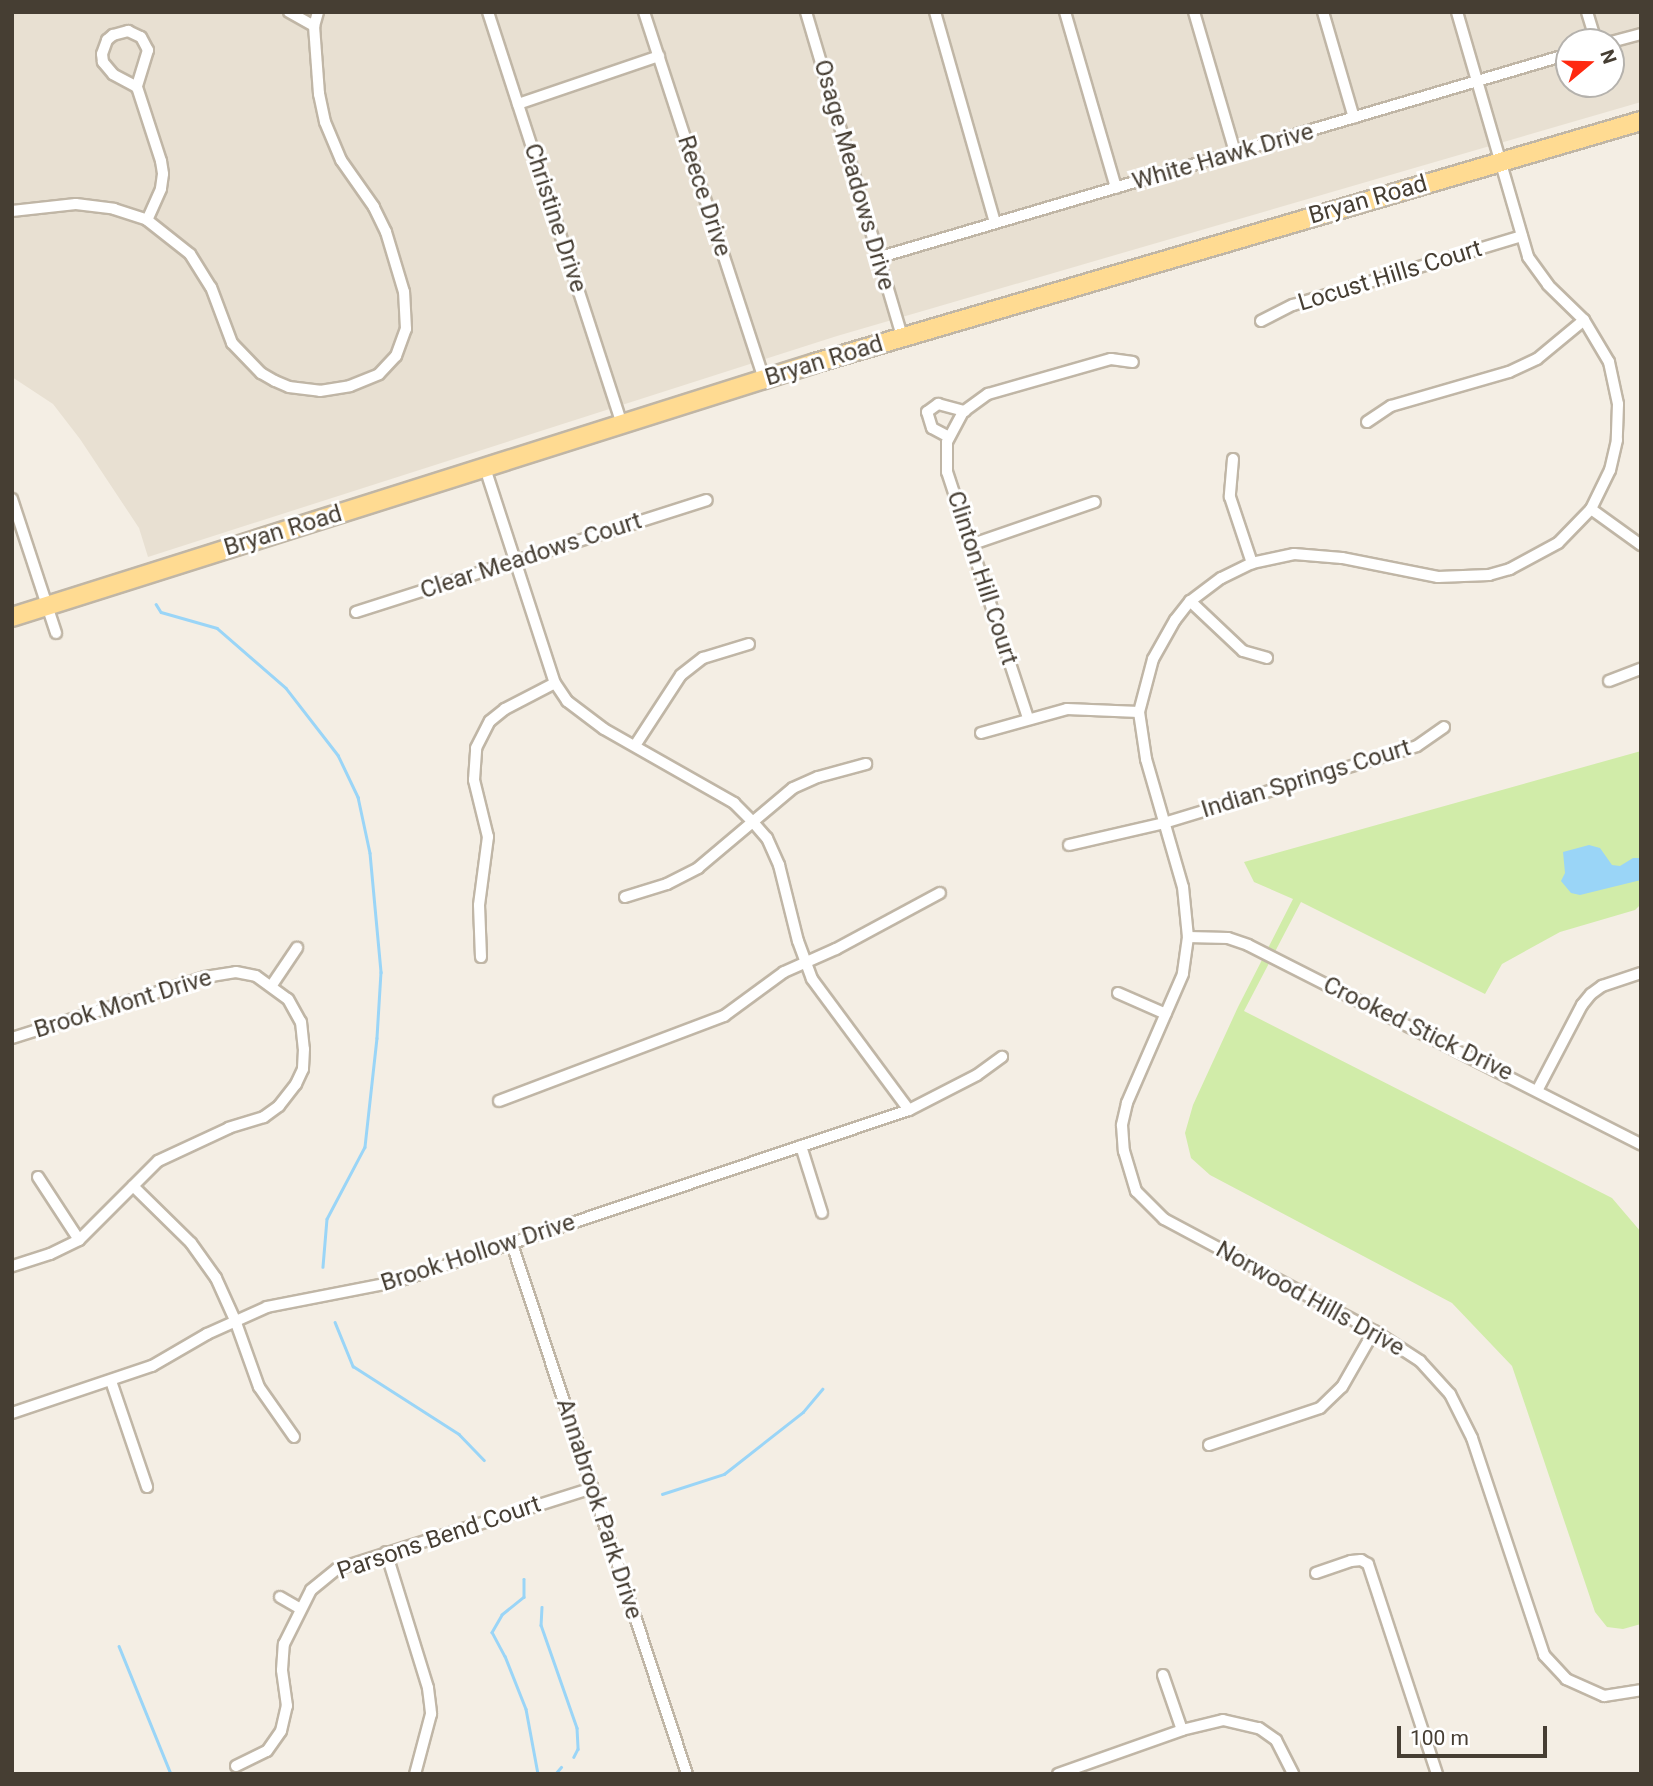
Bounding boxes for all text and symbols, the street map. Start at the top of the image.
north arrow [1555,28,1625,98]
text: N [1595,47,1621,67]
street label: Osage Meadows Drive [807,56,901,294]
street label: White Hawk Drive [1129,117,1317,197]
street label: Reece Drive [671,132,737,260]
street label: Christine Drive [517,140,593,296]
street label: Bryan Road [1305,169,1431,231]
street label: Locust Hills Court [1295,234,1485,318]
street label: Bryan Road [762,329,886,393]
street label: Clinton Hill Court [940,488,1024,668]
street label: Bryan Road [221,499,345,563]
street label: Clear Meadows Court [417,507,645,605]
street label: Indian Springs Court [1198,733,1414,825]
street label: Brook Mont Drive [31,963,215,1045]
street label: Crooked Stick Drive [1318,971,1518,1087]
street label: Brook Hollow Drive [377,1208,579,1298]
street label: Norwood Hills Drive [1211,1235,1409,1363]
street label: Annabrook Park Drive [550,1395,648,1623]
street label: Parsons Bend Court [333,1490,545,1586]
scale bar [1401,1712,1552,1756]
text: 100 m [1410,1726,1469,1750]

